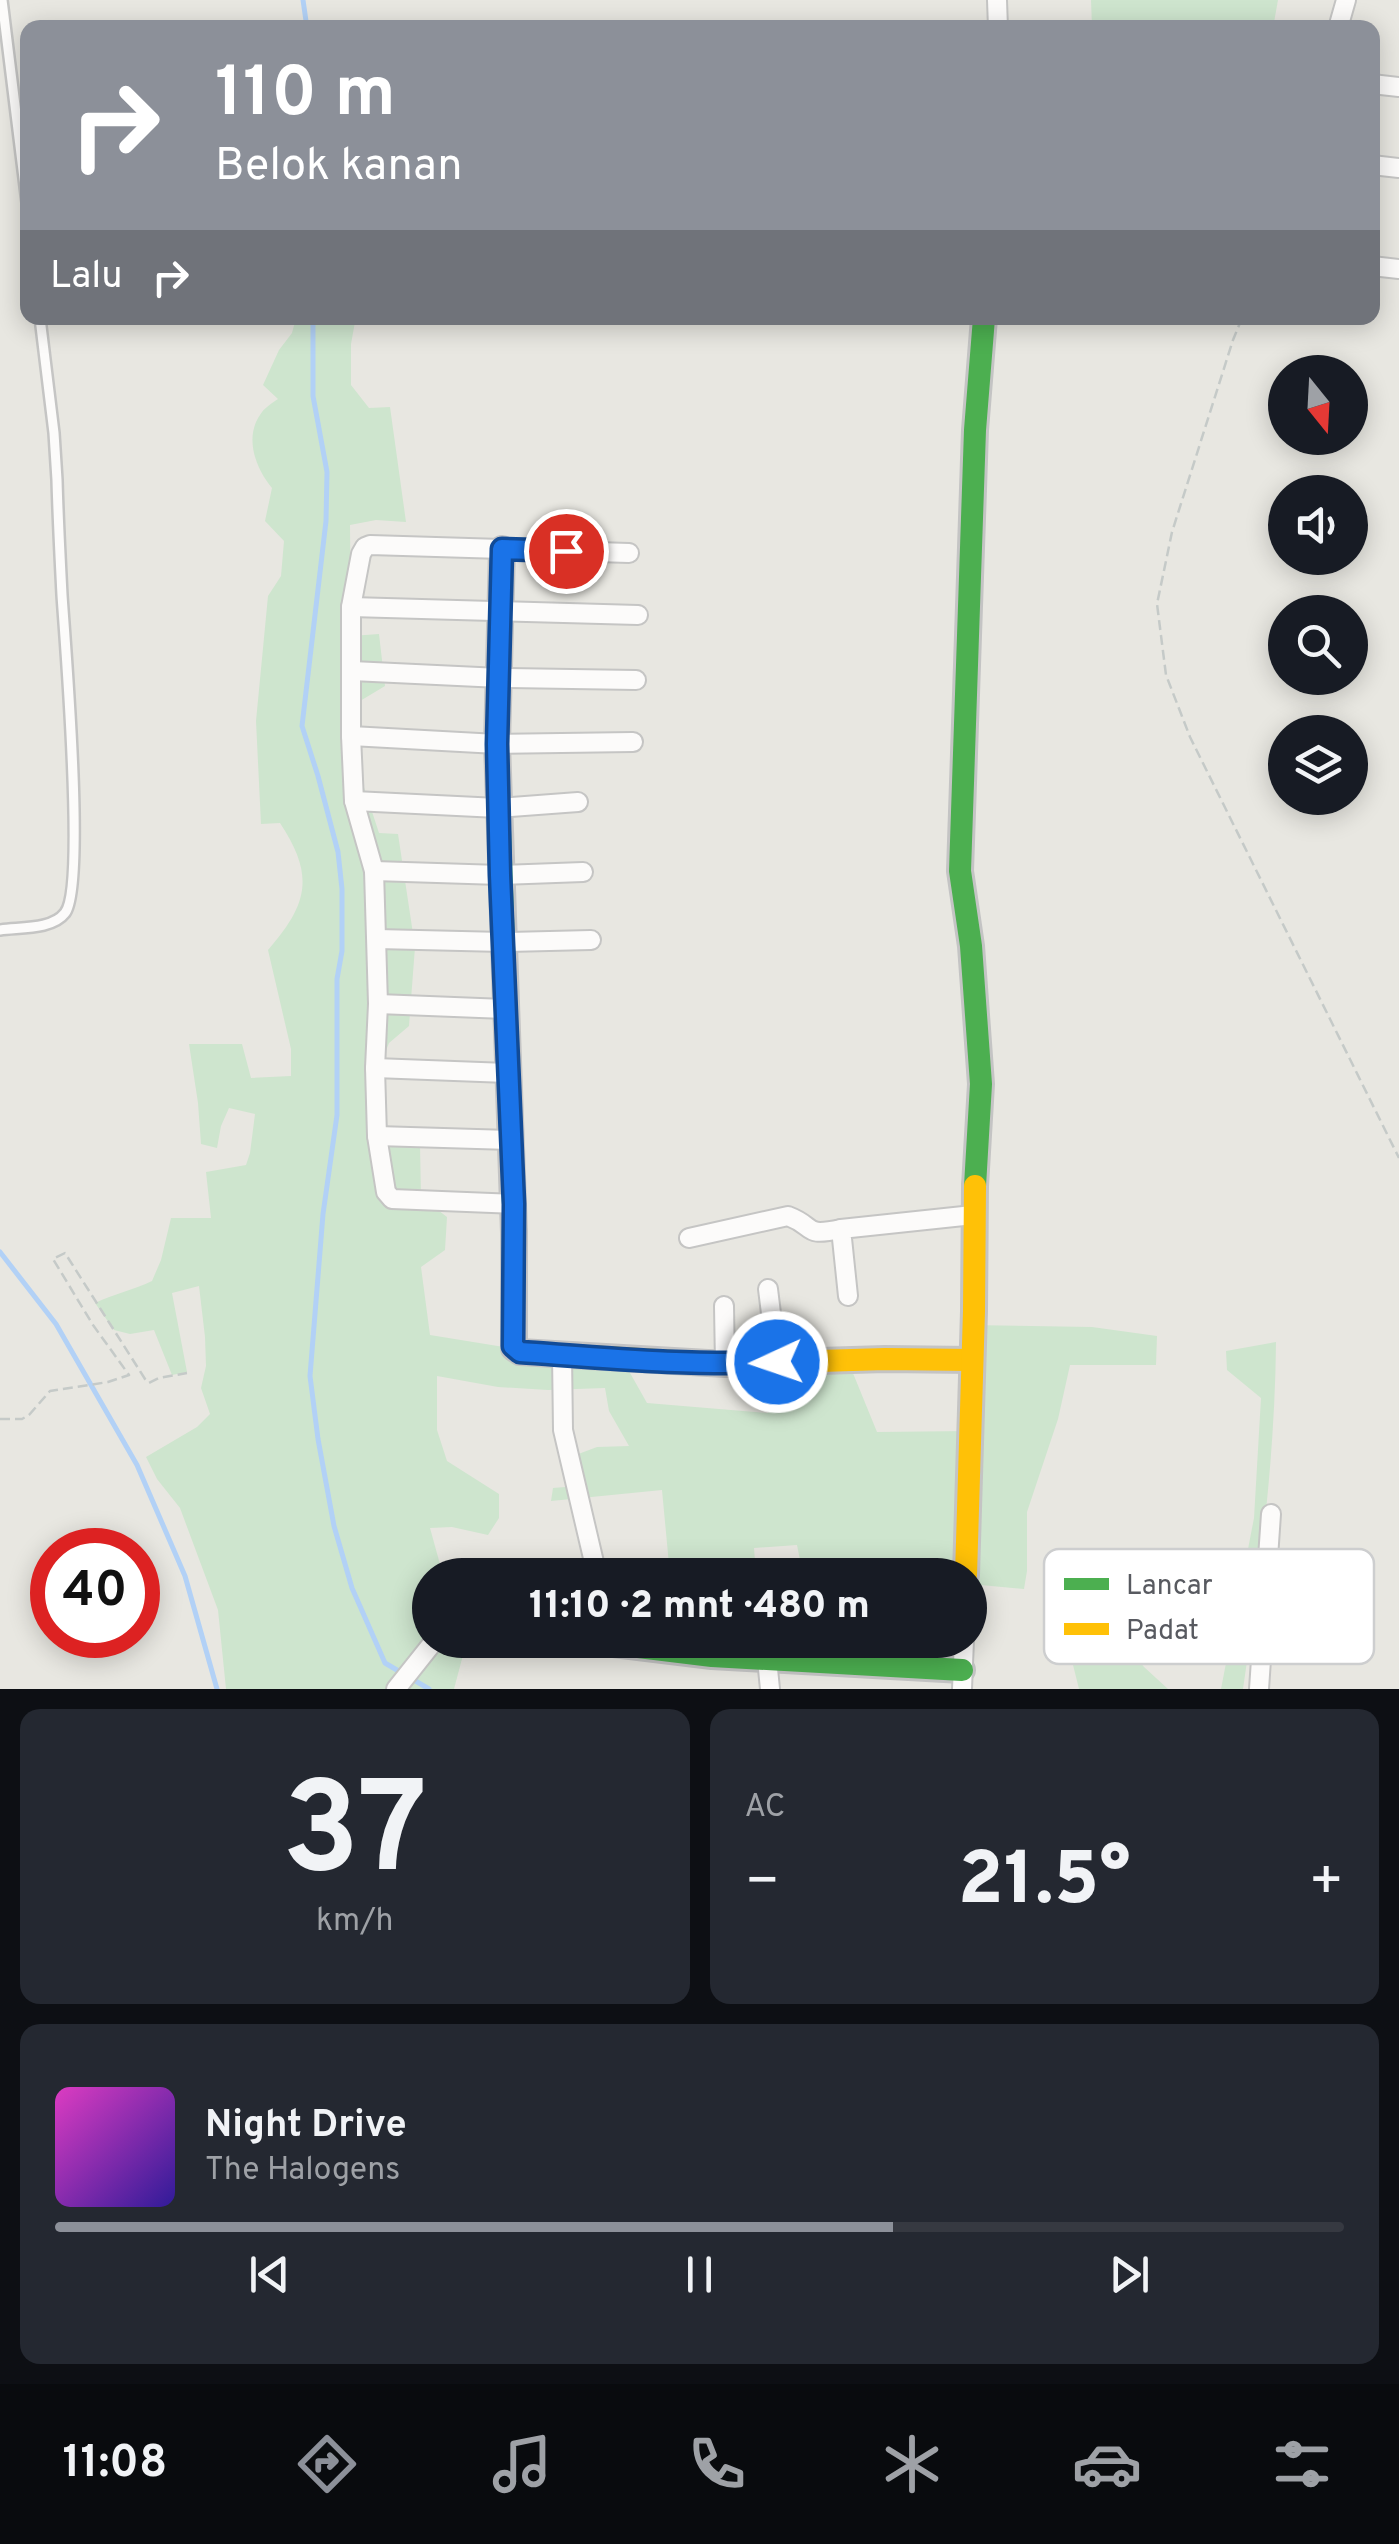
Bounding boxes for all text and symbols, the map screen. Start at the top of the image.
text: 110 m [215,52,396,141]
icon: right [50,60,180,190]
text: Belok kanan [215,139,463,196]
icon: right [143,250,198,305]
text: Lalu [50,253,123,302]
north arrow [1268,355,1368,455]
map controls [1268,355,1368,815]
button: sound [1268,475,1368,575]
pin [524,509,609,594]
icon: arrive [539,524,594,579]
button: search [1268,595,1368,695]
button: layers [1268,715,1368,815]
position arrow [725,1310,829,1414]
speed limit sign: 40 [30,1528,160,1658]
legend [1044,1549,1374,1664]
text: Lancar [1126,1569,1213,1605]
text: 11:10 · 2 mnt · 480 m [529,1583,870,1632]
text: Padat [1126,1614,1199,1650]
text: 37 [282,1754,428,1919]
text: AC [745,1788,786,1828]
text: 21.5° [958,1836,1131,1931]
text: − [745,1849,780,1919]
text: + [1309,1849,1344,1919]
text: km/h [316,1902,394,1942]
text: Night Drive [205,2102,407,2151]
text: The Halogens [205,2151,400,2191]
icon: previous [242,2247,297,2302]
icon: pause [672,2247,727,2302]
icon: next [1102,2247,1157,2302]
icon: directions [292,2429,362,2499]
icon: music [487,2429,557,2499]
icon: phone [682,2429,752,2499]
icon: climate [877,2429,947,2499]
icon: car [1072,2429,1142,2499]
icon: filters [1267,2429,1337,2499]
text: 11:08 [62,2436,167,2493]

